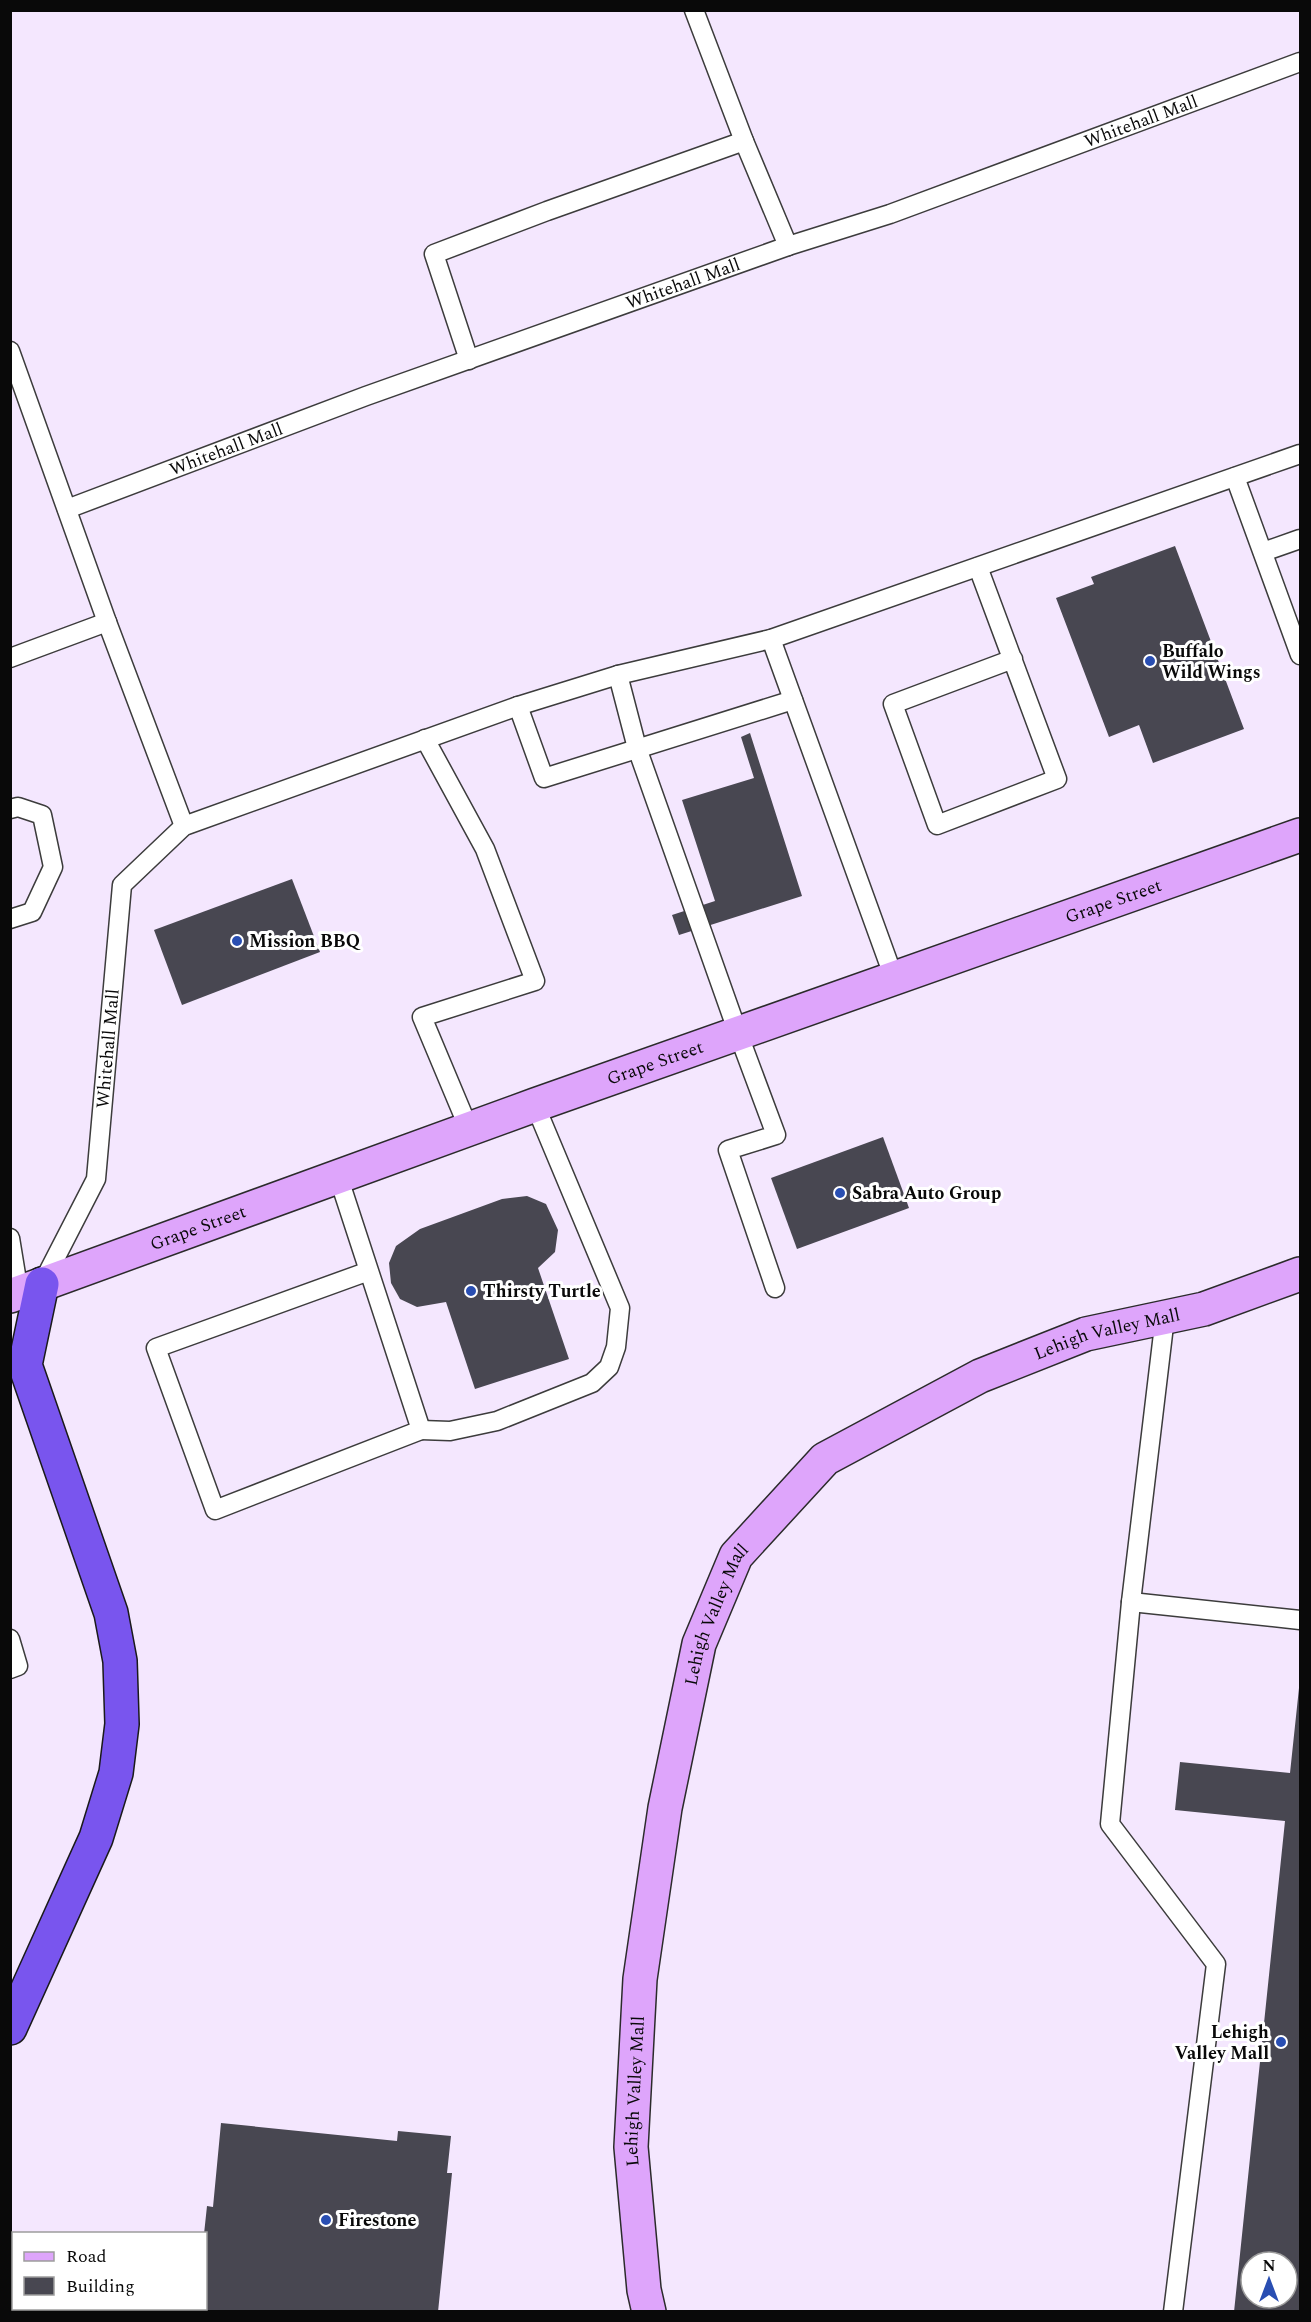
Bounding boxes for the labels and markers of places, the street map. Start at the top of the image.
place label: Buffalo Wild Wings [1162,638,1261,686]
marker: Buffalo Wild Wings [1143,654,1157,668]
place label: Mission BBQ [249,928,361,955]
marker: Mission BBQ [230,934,244,948]
place label: Sabra Auto Group [852,1180,1001,1207]
marker: Sabra Auto Group [833,1186,847,1200]
place label: Thirsty Turtle [483,1278,601,1305]
marker: Thirsty Turtle [464,1284,478,1298]
place label: Lehigh Valley Mall [1174,2019,1269,2067]
marker: Lehigh Valley Mall [1274,2035,1288,2049]
place label: Firestone [338,2207,416,2234]
marker: Firestone [319,2213,333,2227]

